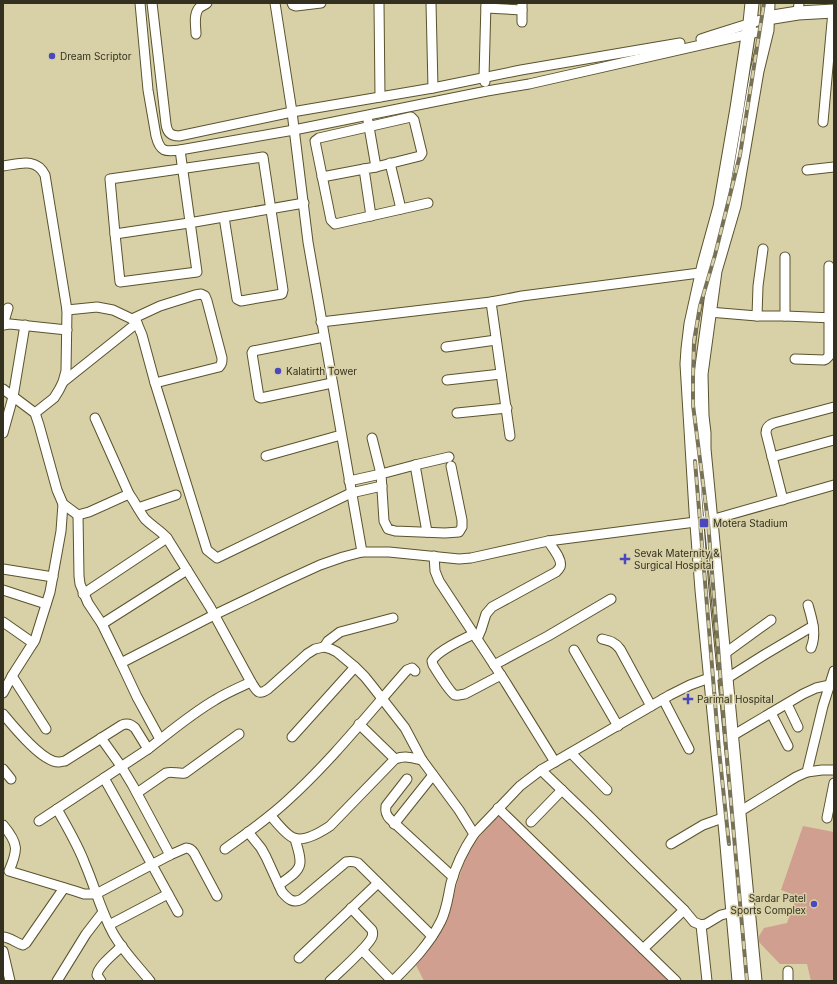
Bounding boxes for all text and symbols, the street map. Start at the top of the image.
place label: Dream Scriptor [60,50,132,62]
marker: Dream Scriptor [47,51,57,61]
place label: Kalatirth Tower [286,365,357,377]
marker: Kalatirth Tower [273,366,283,376]
marker: Motera Stadium [698,517,710,529]
place label: Motera Stadium [713,517,788,529]
place label: Sevak Maternity & Surgical Hospital [634,547,720,571]
marker: Sevak Maternity & Surgical Hospital [619,553,631,565]
marker: Parimal Hospital [682,693,694,705]
place label: Parimal Hospital [697,693,774,705]
place label: Sardar Patel Sports Complex [731,892,807,916]
marker: Sardar Patel Sports Complex [809,899,819,909]

